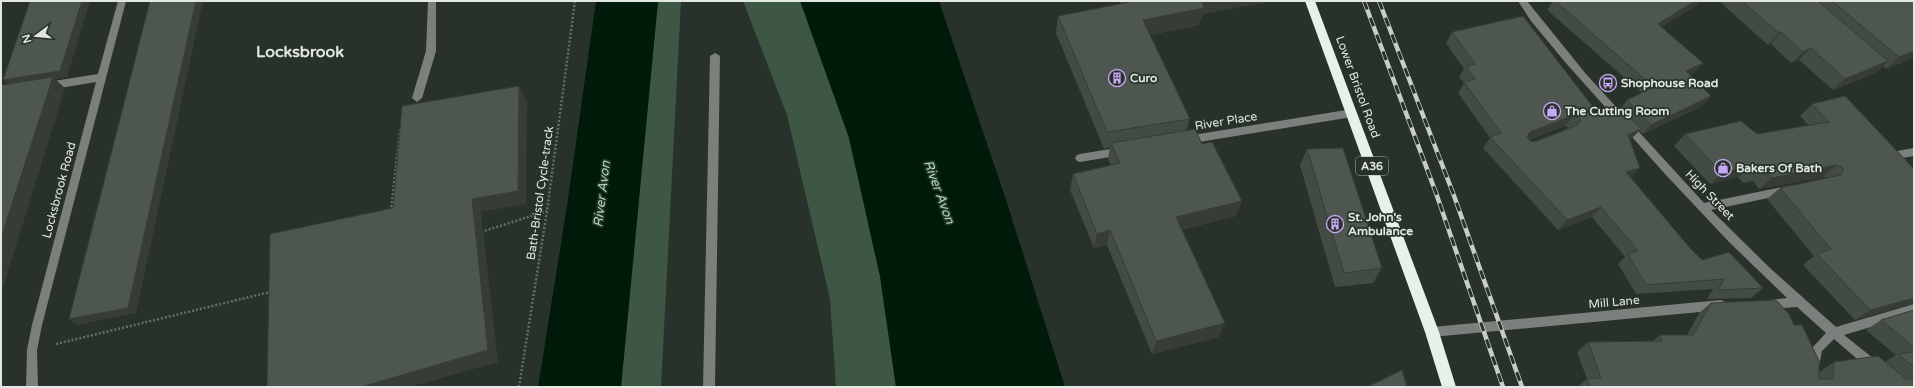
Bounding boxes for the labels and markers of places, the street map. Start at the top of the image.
building icon: Curo [1107,68,1127,88]
place label: Curo [1130,71,1157,85]
bus stop icon: Shophouse Road [1598,73,1618,93]
place label: Shophouse Road [1621,76,1718,91]
shop icon: The Cutting Room [1542,101,1562,121]
place label: The Cutting Room [1564,104,1669,119]
shop icon: Bakers Of Bath [1713,158,1733,178]
place label: Bakers Of Bath [1736,161,1822,175]
place label: St. John's Ambulance [1348,210,1413,238]
building icon: St. John's Ambulance [1325,214,1345,234]

